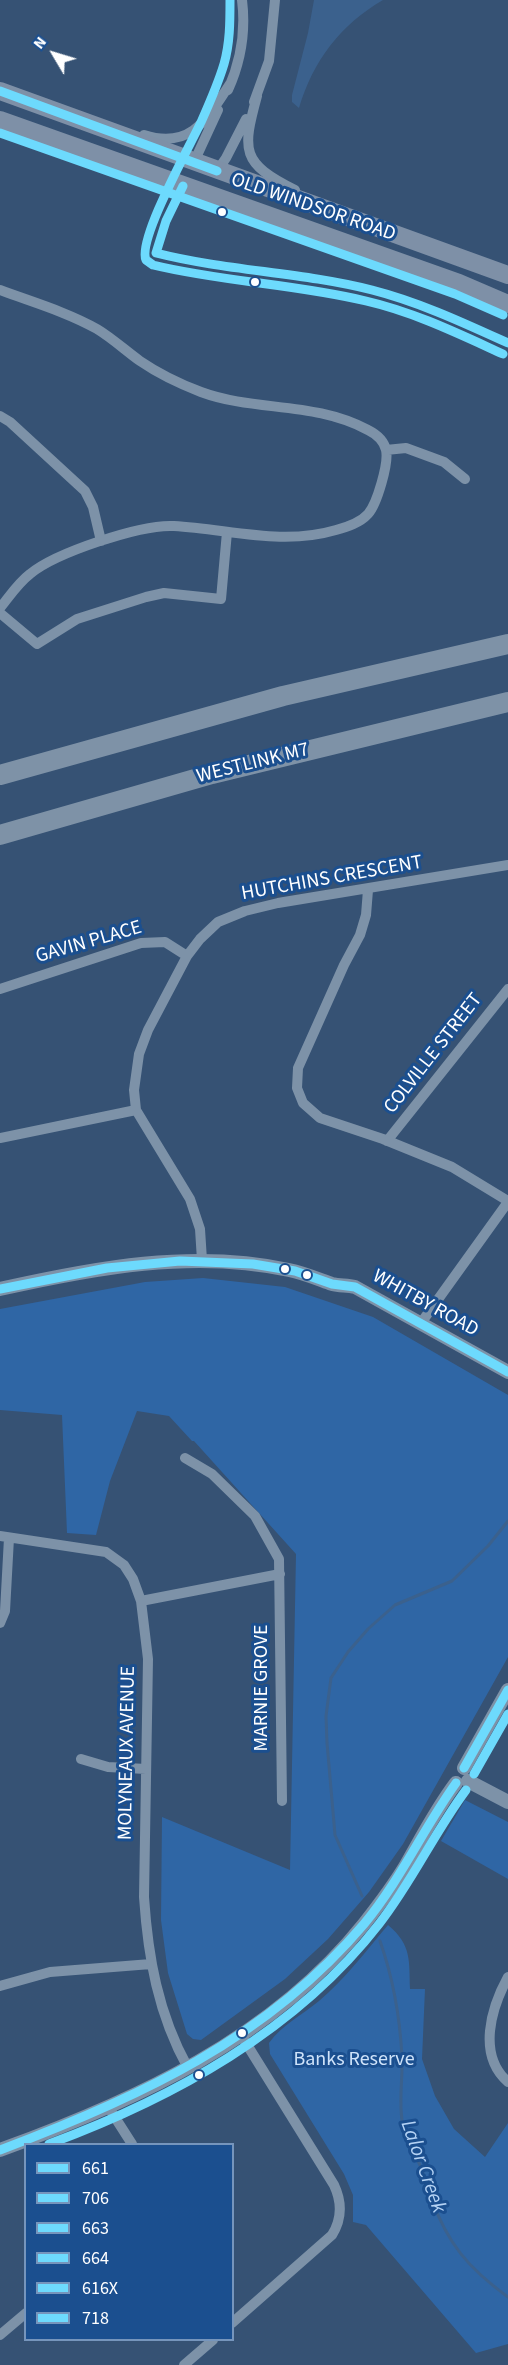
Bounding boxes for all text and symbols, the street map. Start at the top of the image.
north arrow [24,24,84,84]
text: N [28,32,52,54]
street label: OLD WINDSOR ROAD [228,169,398,247]
unlabelled marker [216,206,228,218]
unlabelled marker [249,276,261,288]
street label: WESTLINK M7 [194,738,312,790]
street label: HUTCHINS CRESCENT [240,851,424,907]
street label: GAVIN PLACE [33,916,145,970]
street label: COLVILLE STREET [380,989,488,1119]
unlabelled marker [279,1263,291,1275]
street label: WHITBY ROAD [368,1265,482,1343]
unlabelled marker [301,1269,313,1281]
street label: MARNIE GROVE [251,1624,275,1752]
street label: MOLYNEAUX AVENUE [114,1666,142,1840]
unlabelled marker [236,2027,248,2039]
park label: Banks Reserve [293,2049,415,2073]
unlabelled marker [193,2069,205,2081]
water label: Lalor Creek [394,2117,450,2217]
legend [24,2143,234,2341]
text: 661 [82,2156,109,2181]
text: 706 [82,2186,109,2211]
text: 663 [82,2216,109,2241]
text: 664 [82,2246,109,2271]
text: 616X [82,2276,118,2301]
text: 718 [82,2306,109,2331]

